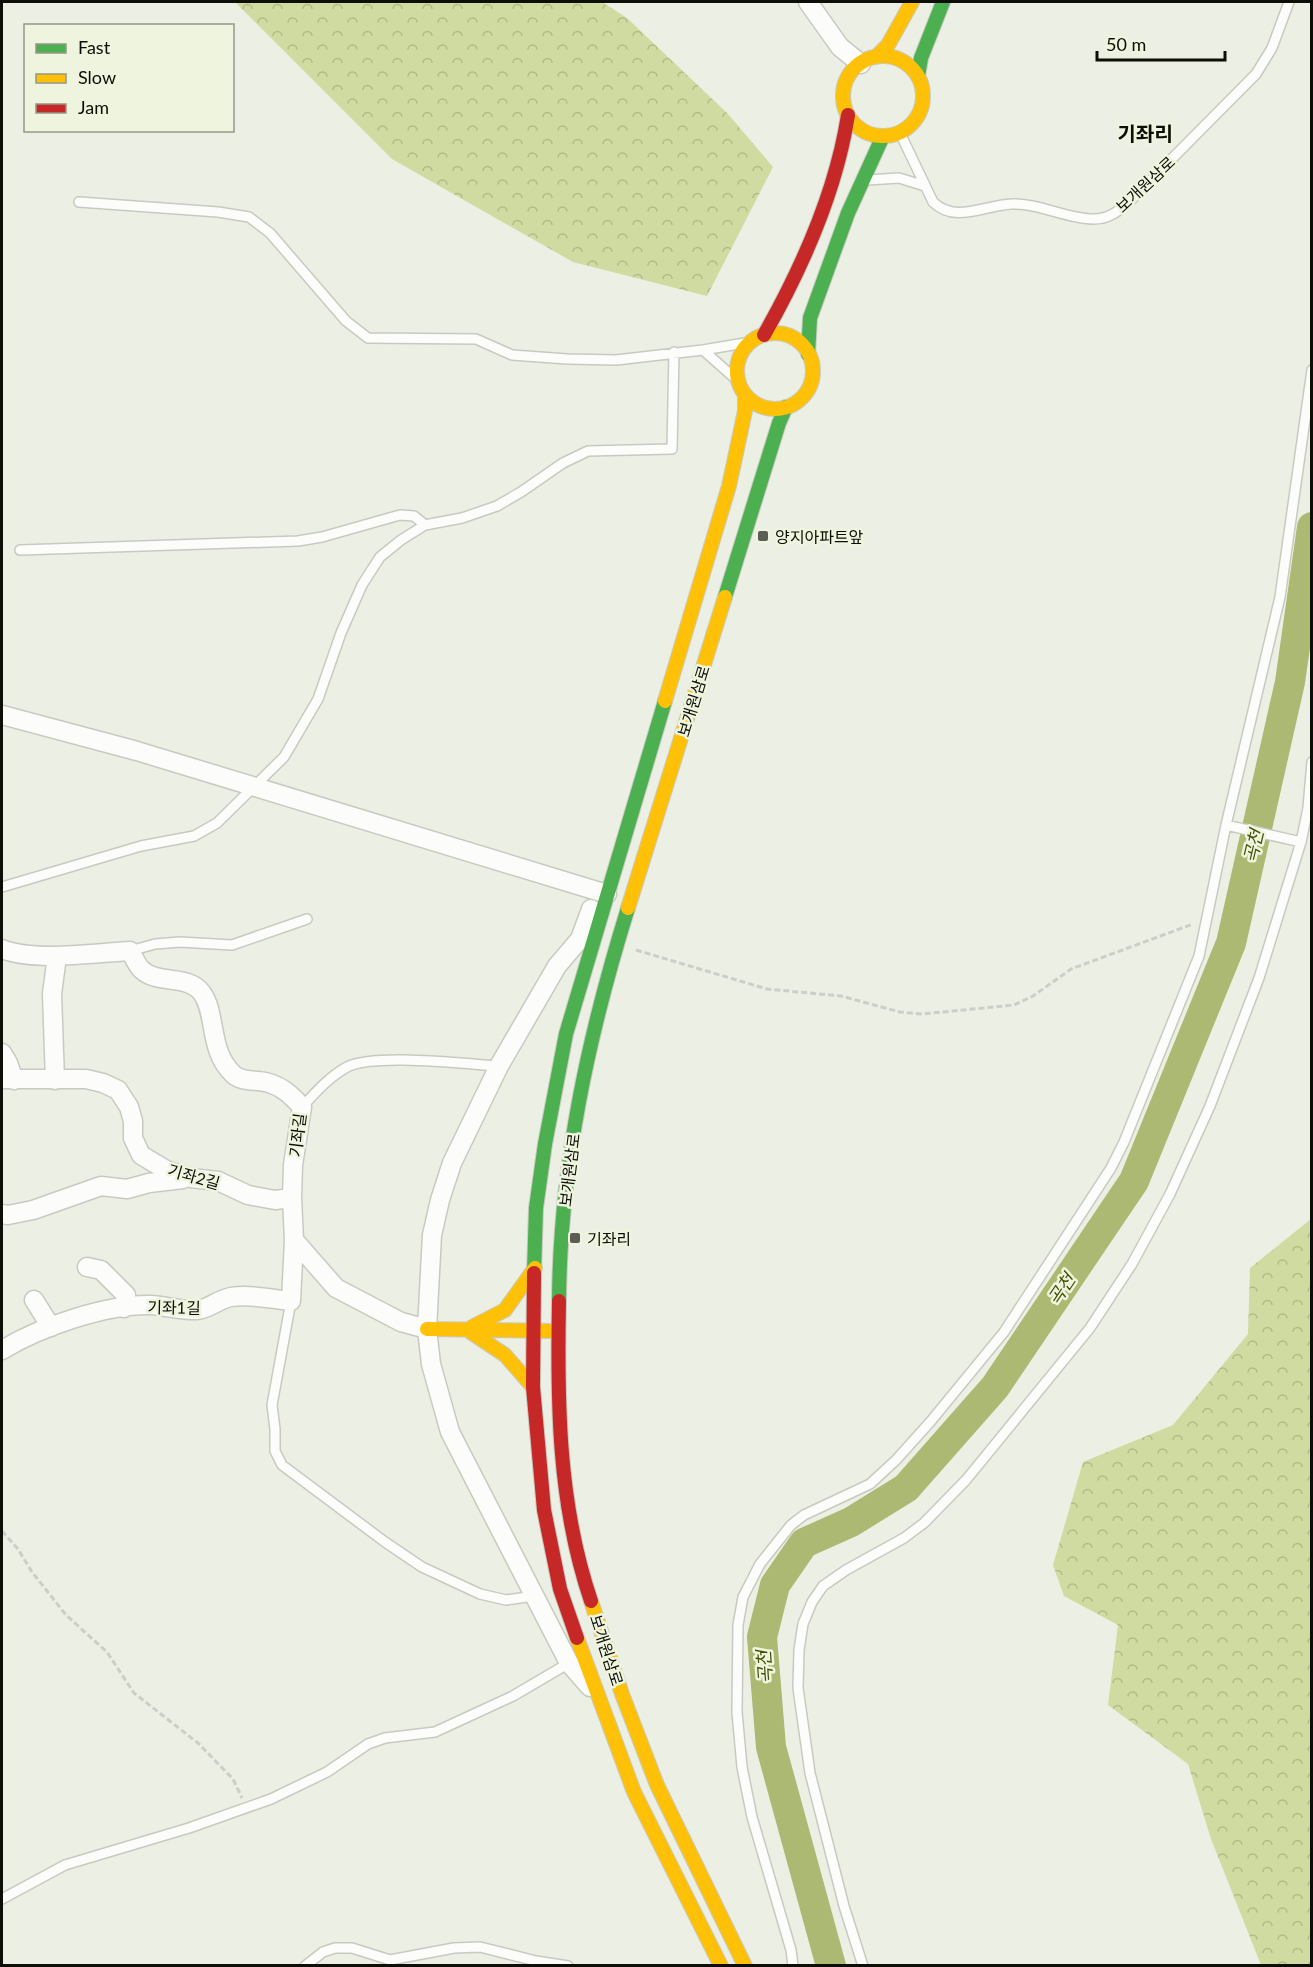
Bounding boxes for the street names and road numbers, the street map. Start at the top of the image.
street label: 보개원삼로 [1112,152,1179,216]
street label: 보개원삼로 [673,663,713,739]
street label: 기좌길 [285,1112,309,1158]
street label: 보개원삼로 [555,1132,583,1208]
street label: 기좌2길 [166,1160,222,1192]
street label: 기좌1길 [147,1297,201,1317]
street label: 보개원삼로 [587,1612,627,1688]

